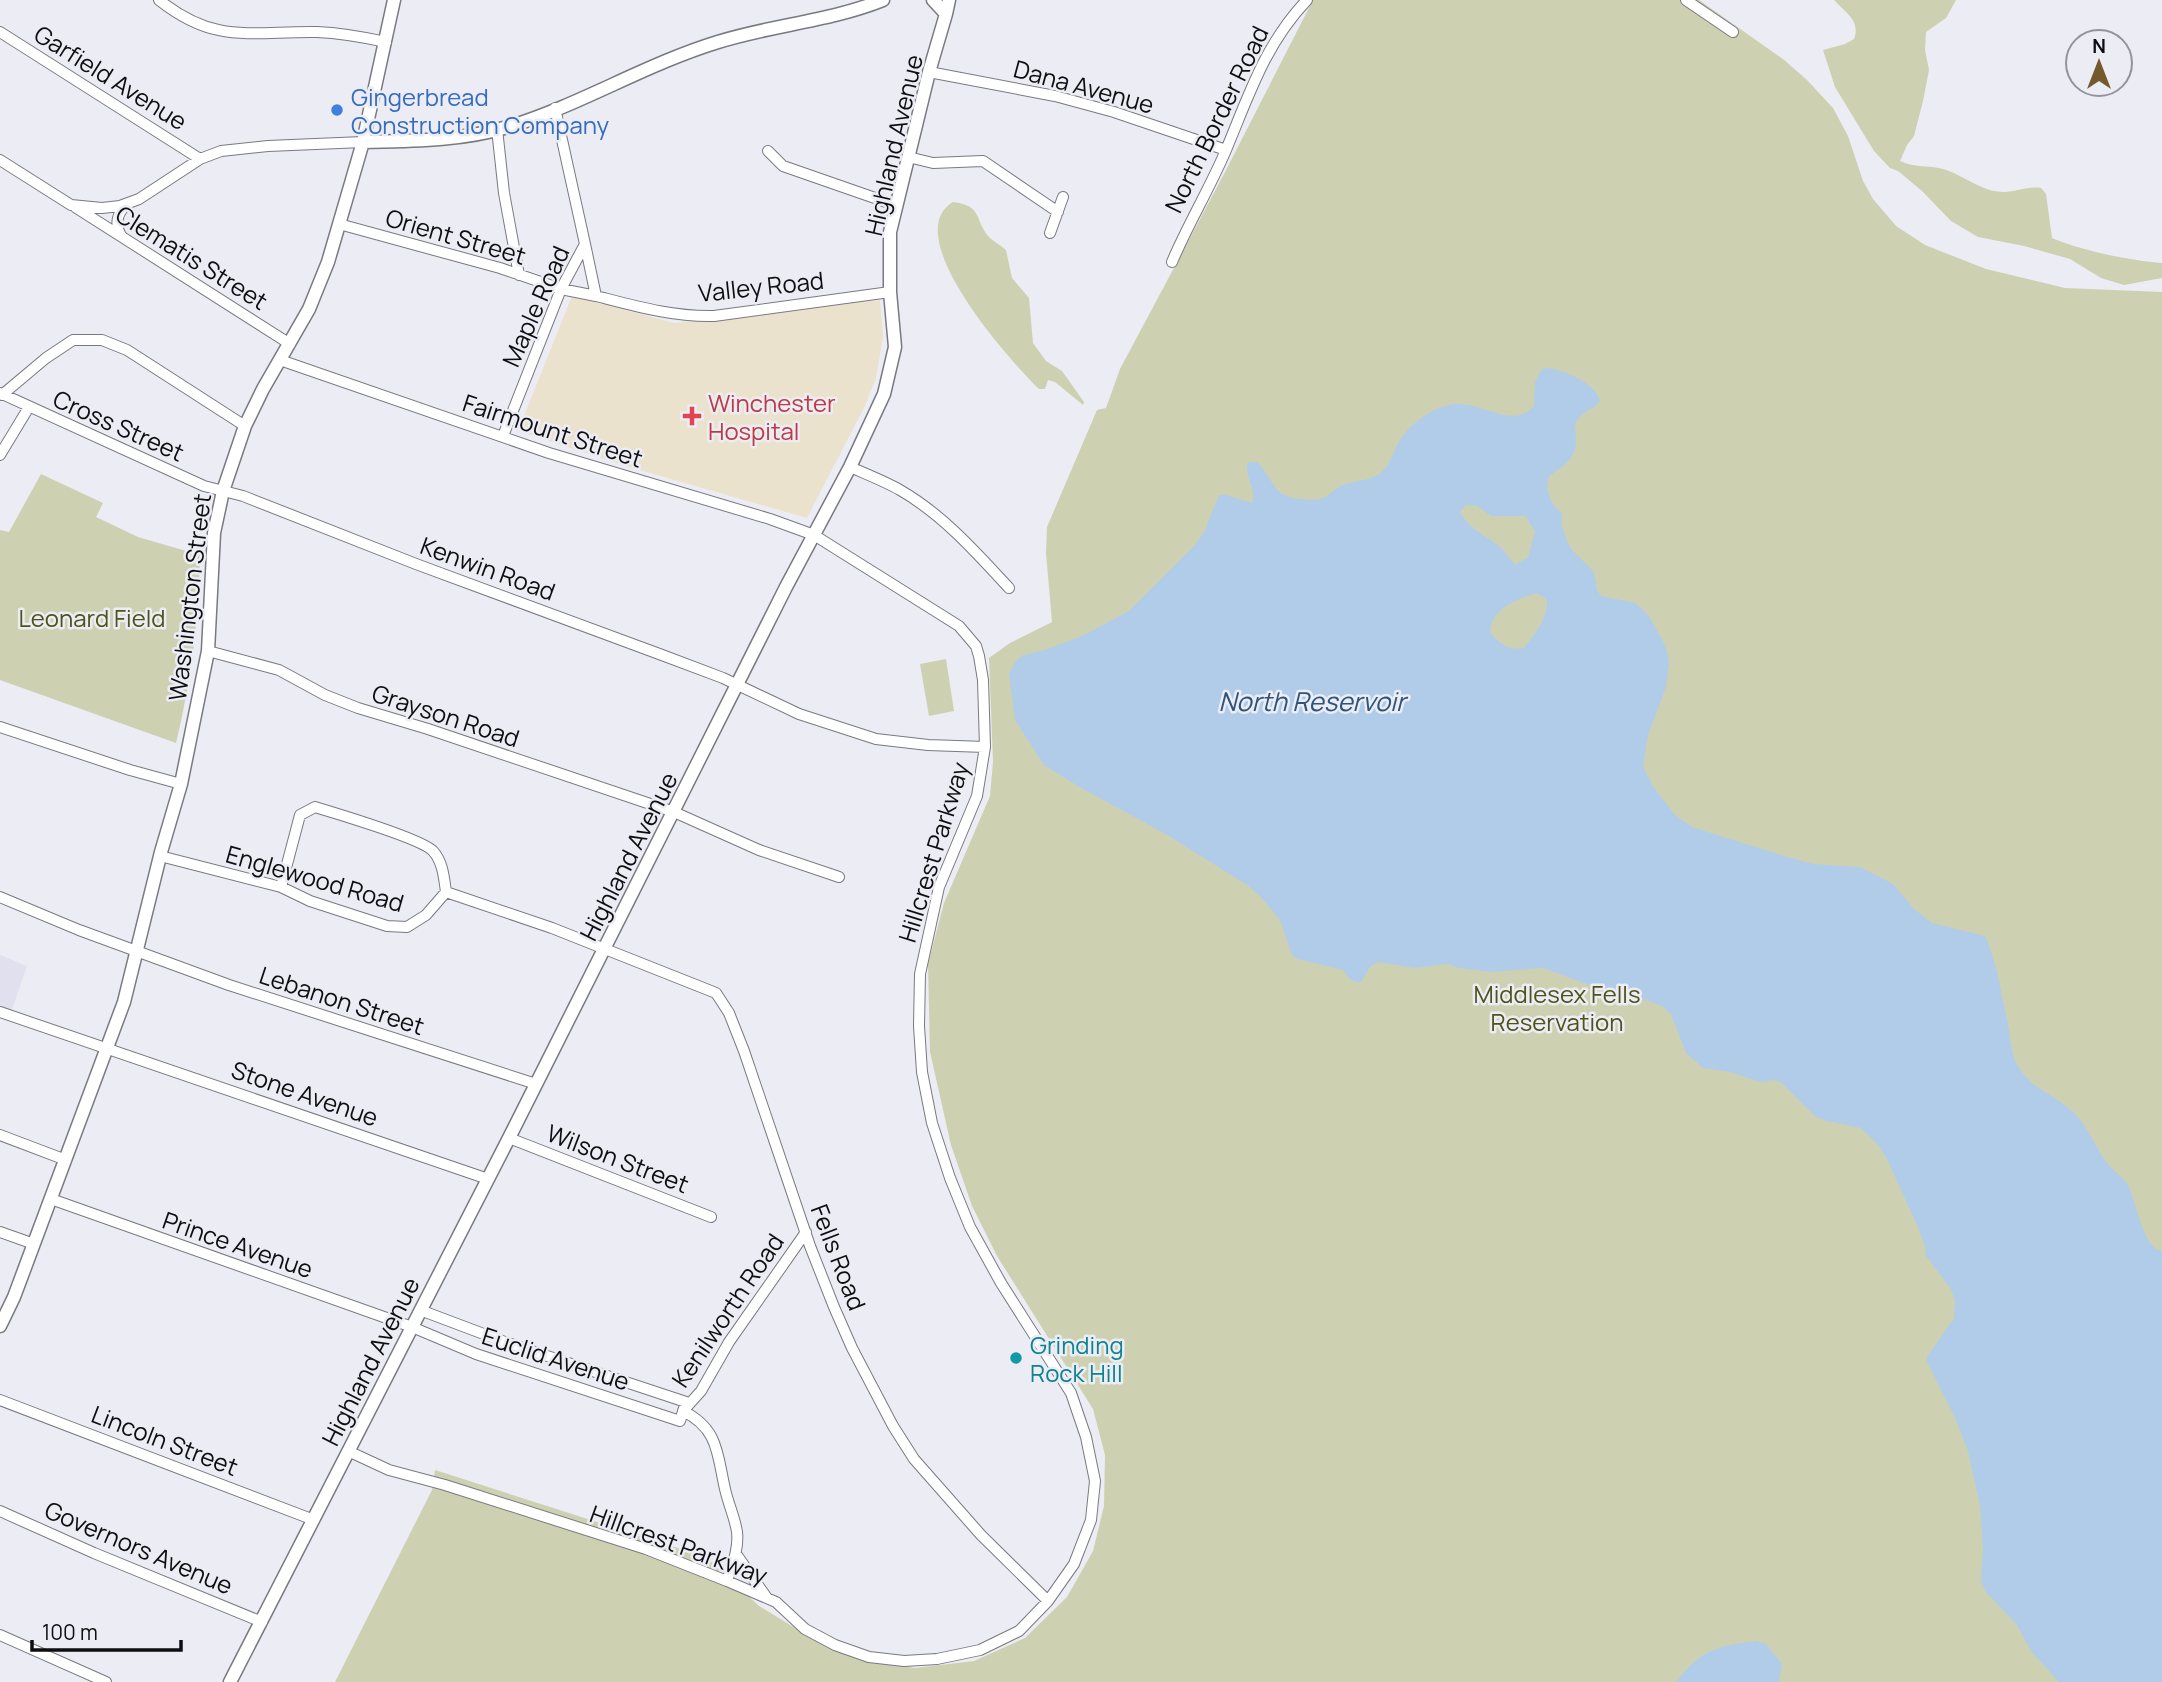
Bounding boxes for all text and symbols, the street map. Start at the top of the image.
street label: Garfield Avenue [28,17,194,137]
street label: North Border Road [1156,20,1276,218]
north arrow [2064,28,2134,98]
text: N [2092,33,2106,59]
street label: Highland Avenue [856,51,930,239]
street label: Dana Avenue [1010,51,1158,121]
place label: Gingerbread Construction Company [351,80,610,141]
marker: Gingerbread Construction Company [329,102,345,118]
street label: Clematis Street [110,197,274,317]
street label: Orient Street [382,200,530,272]
street label: Maple Road [494,240,576,372]
street label: Valley Road [697,263,825,309]
street label: Cross Street [48,381,190,469]
street label: Fairmount Street [459,385,647,475]
place label: Winchester Hospital [708,386,836,447]
marker: Winchester Hospital [682,406,702,426]
street label: Washington Street [160,492,218,702]
street label: Kenwin Road [416,528,560,608]
park label: Leonard Field [18,601,166,634]
street label: Grayson Road [368,676,524,754]
water label: North Reservoir [1219,683,1409,719]
street label: Hillcrest Parkway [890,758,976,946]
street label: Highland Avenue [571,766,685,946]
street label: Englewood Road [222,837,408,919]
street label: Lebanon Street [255,958,429,1042]
park label: Middlesex Fells Reservation [1473,977,1641,1038]
street label: Stone Avenue [227,1052,383,1134]
street label: Wilson Street [542,1116,694,1200]
street label: Fells Road [804,1199,874,1315]
street label: Prince Avenue [158,1203,318,1285]
street label: Kenilworth Road [663,1227,791,1393]
street label: Highland Avenue [313,1271,427,1451]
street label: Euclid Avenue [478,1319,634,1397]
place label: Grinding Rock Hill [1030,1328,1124,1389]
marker: Grinding Rock Hill [1008,1350,1024,1366]
street label: Lincoln Street [87,1397,243,1483]
street label: Governors Avenue [40,1493,238,1601]
street label: Hillcrest Parkway [586,1497,773,1592]
scale bar [32,1608,180,1652]
text: 100 m [42,1618,98,1646]

